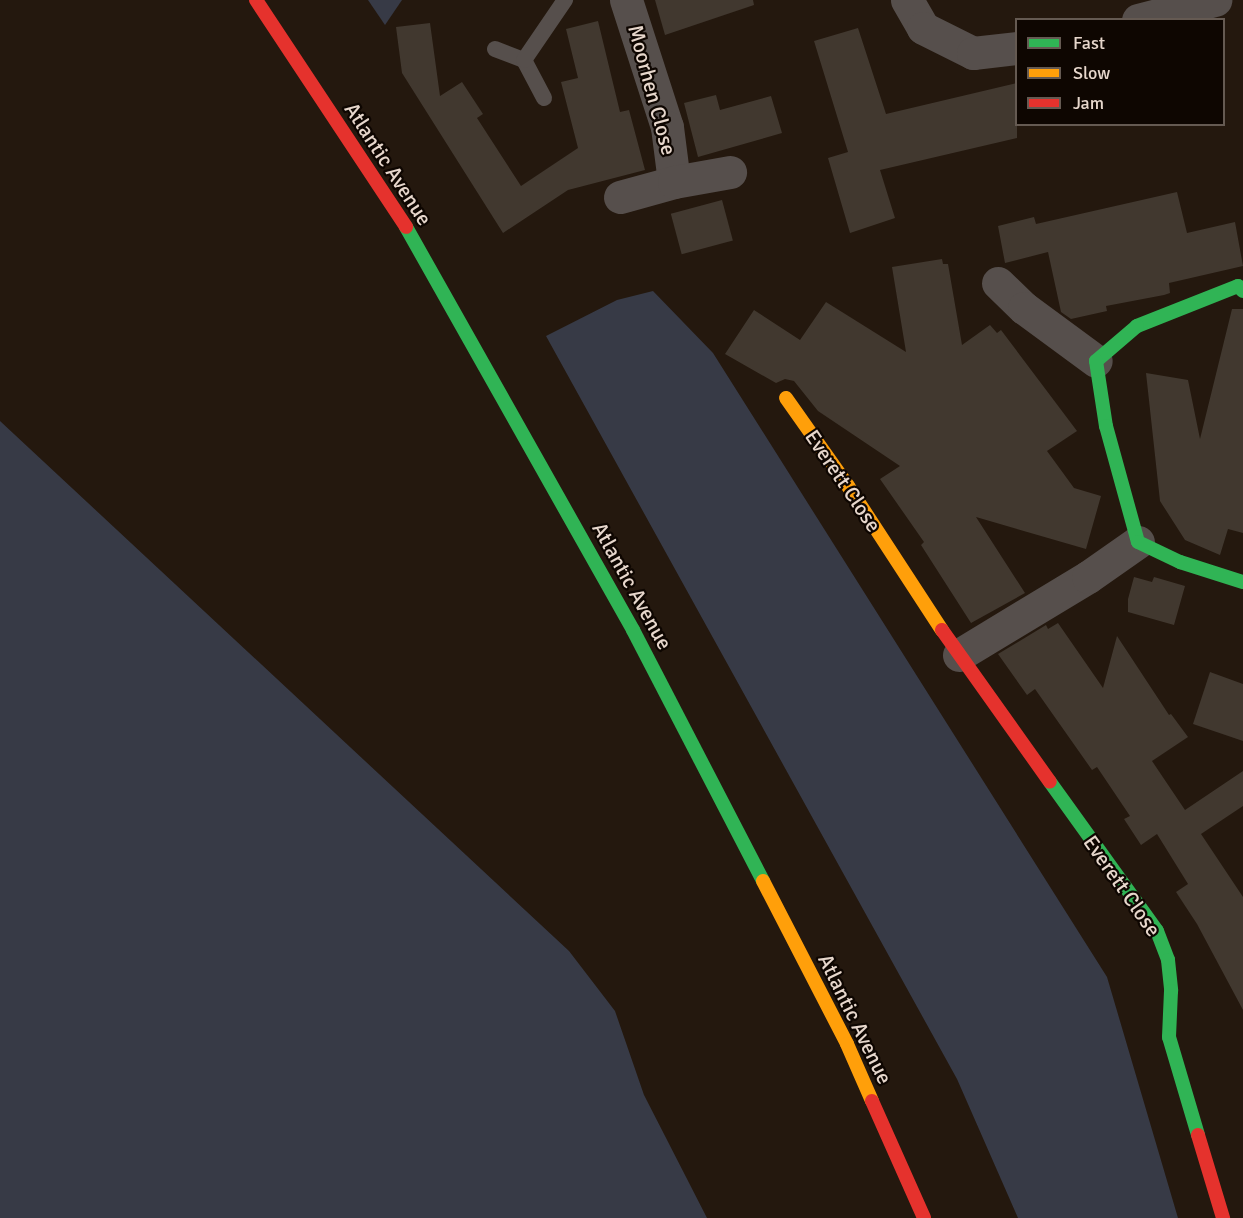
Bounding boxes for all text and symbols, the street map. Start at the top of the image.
legend [1015,18,1225,126]
street label: Moorhen Close [623,22,681,158]
text: Fast [1073,32,1105,54]
text: Slow [1073,62,1110,84]
text: Jam [1073,92,1104,114]
street label: Atlantic Avenue [339,98,437,230]
street label: Everett Close [800,425,886,537]
street label: Atlantic Avenue [587,518,677,654]
street label: Everett Close [1078,831,1166,941]
street label: Atlantic Avenue [813,950,897,1088]

